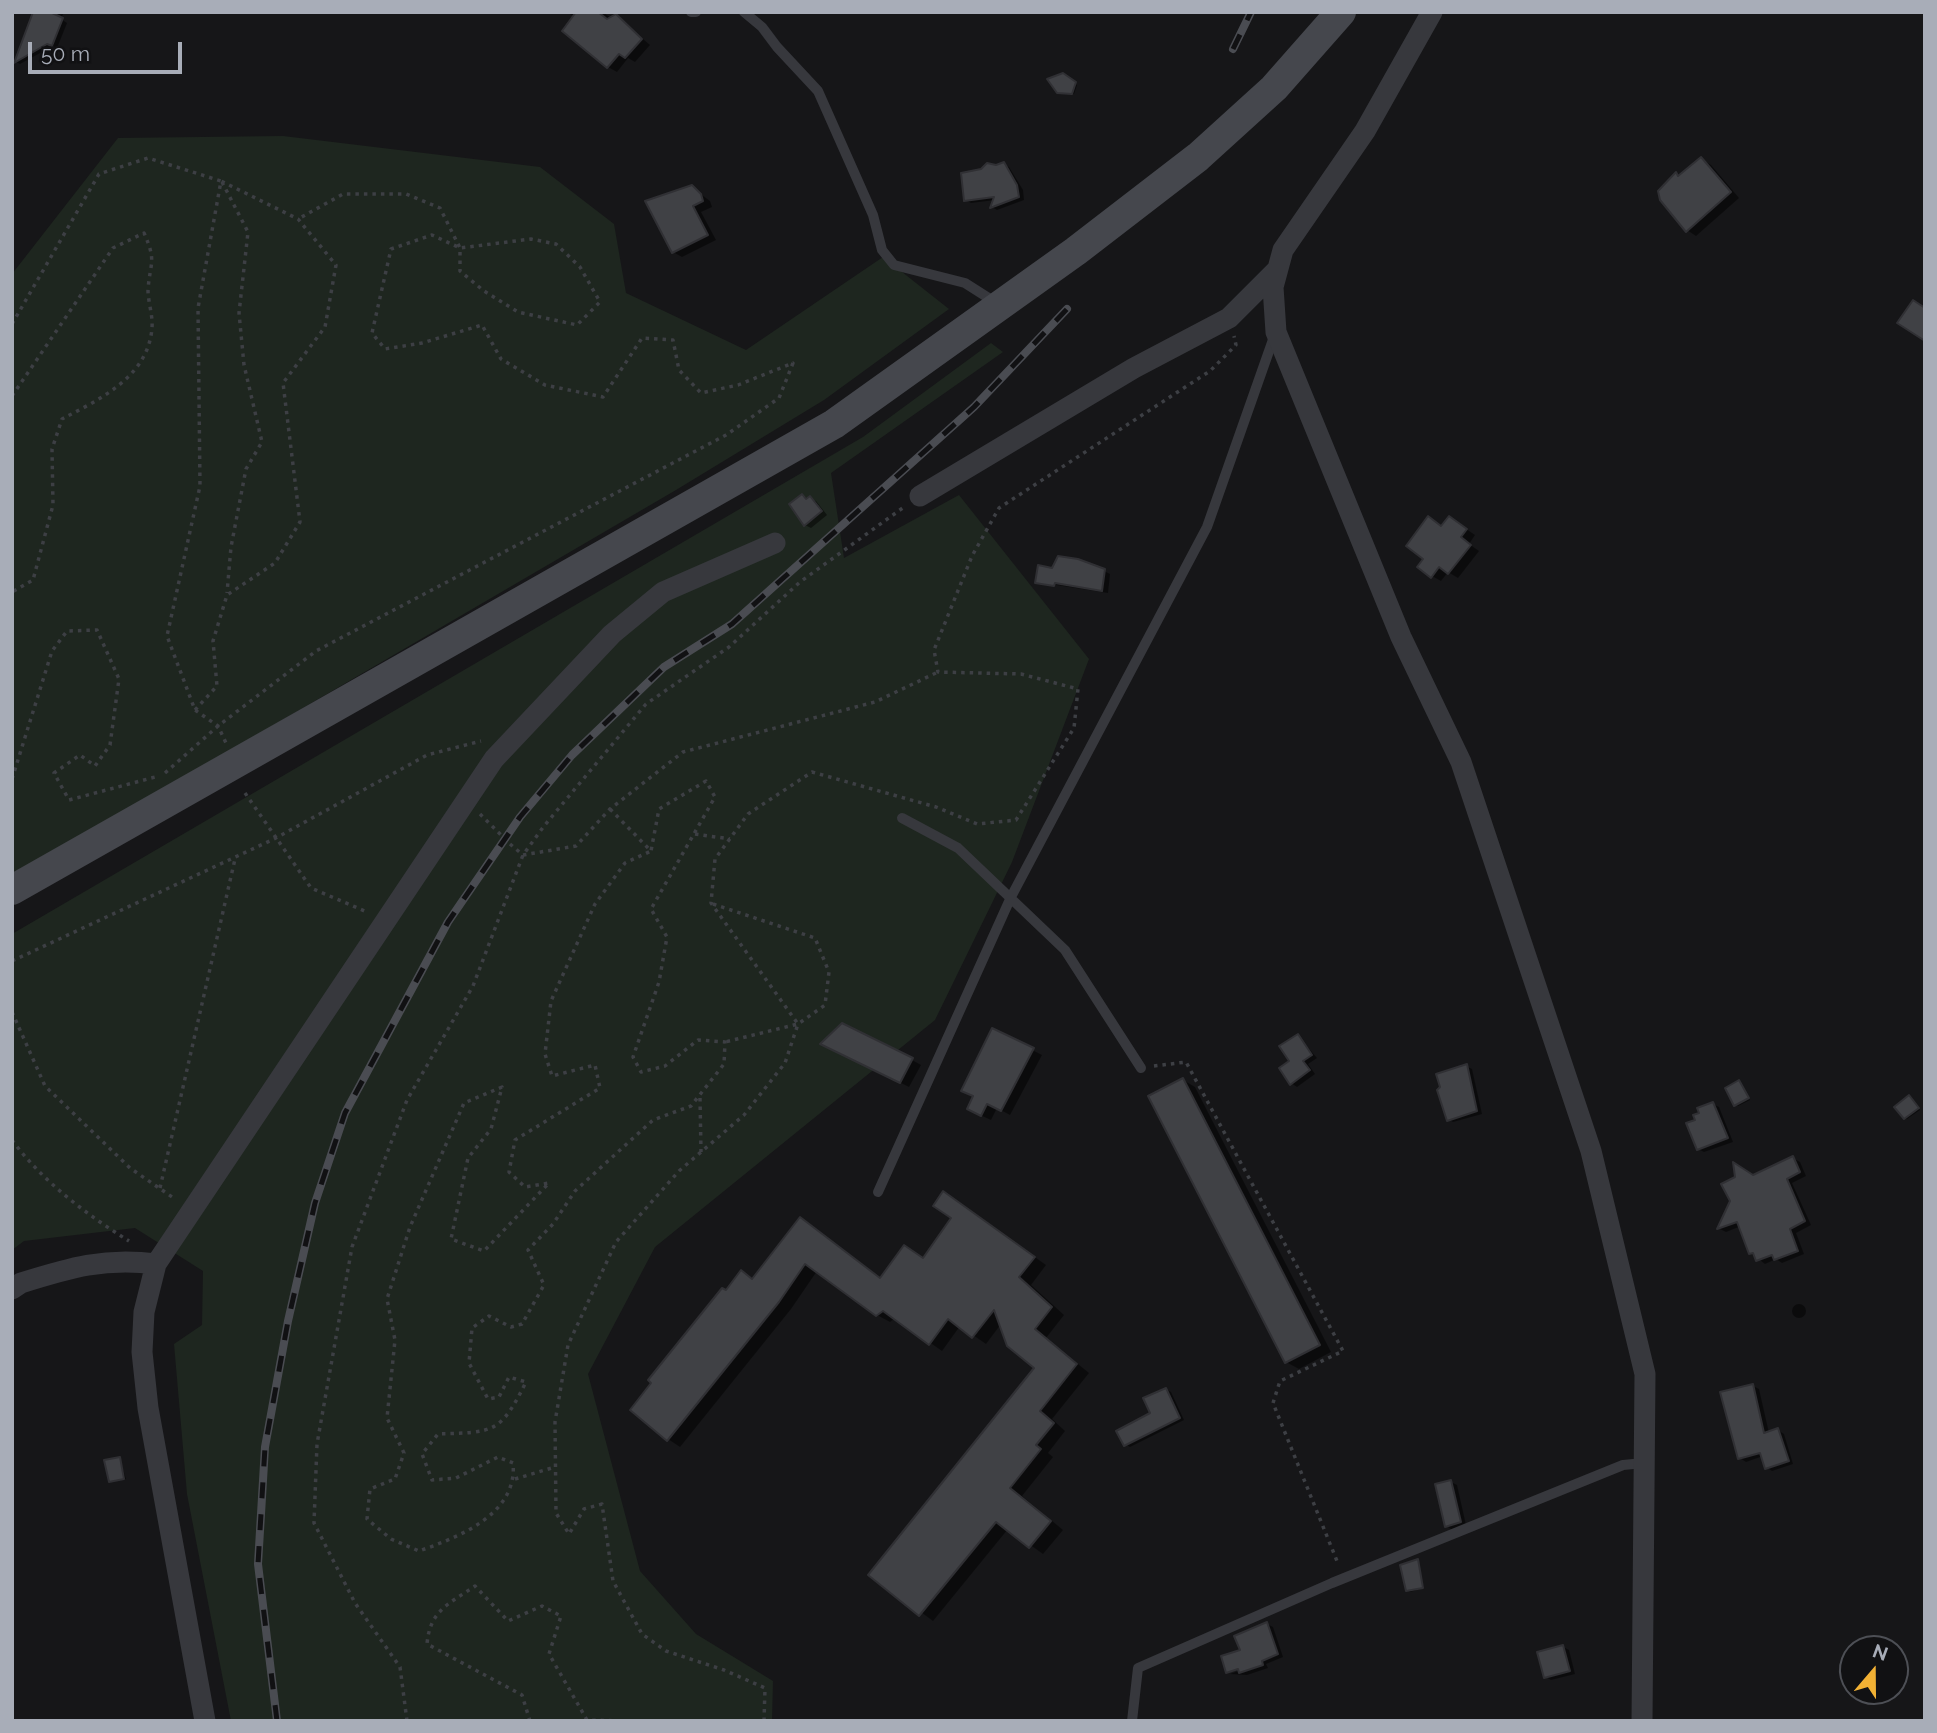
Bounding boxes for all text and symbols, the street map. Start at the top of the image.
scale bar [32,28,186,72]
text: 50 m [41,41,90,66]
north arrow [1839,1635,1909,1705]
text: N [1870,1639,1891,1665]

